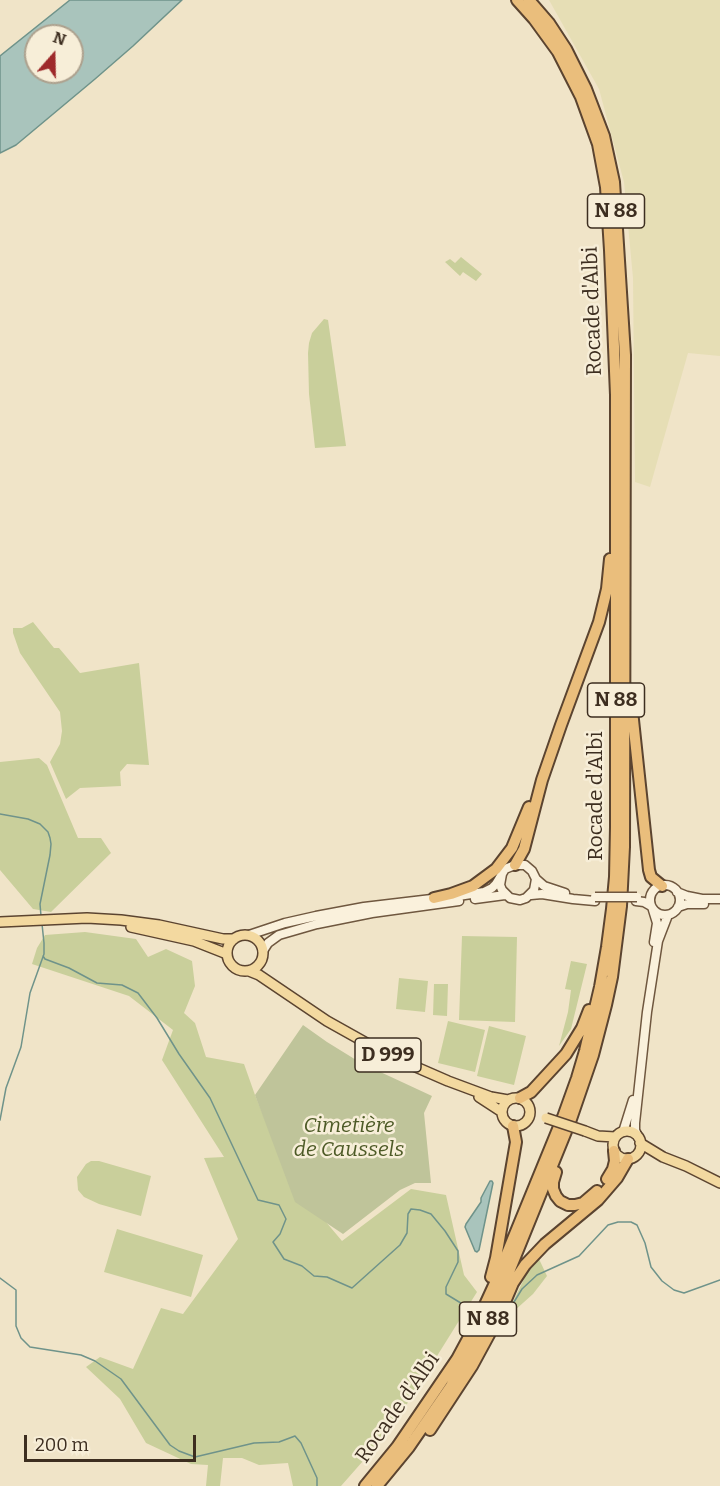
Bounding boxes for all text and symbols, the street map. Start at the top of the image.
north arrow [24,24,84,84]
text: N [51,27,69,50]
road number: N 88 [588,194,644,228]
street label: Rocade d'Albi [578,246,608,376]
road number: N 88 [588,683,644,717]
street label: Rocade d'Albi [583,731,609,861]
road number: D 999 [355,1038,421,1072]
park label: Cimetière de Caussels [294,1113,404,1163]
road number: N 88 [460,1302,516,1336]
street label: Rocade d'Albi [351,1348,445,1468]
scale bar [27,1423,200,1461]
text: 200 m [35,1434,89,1456]

